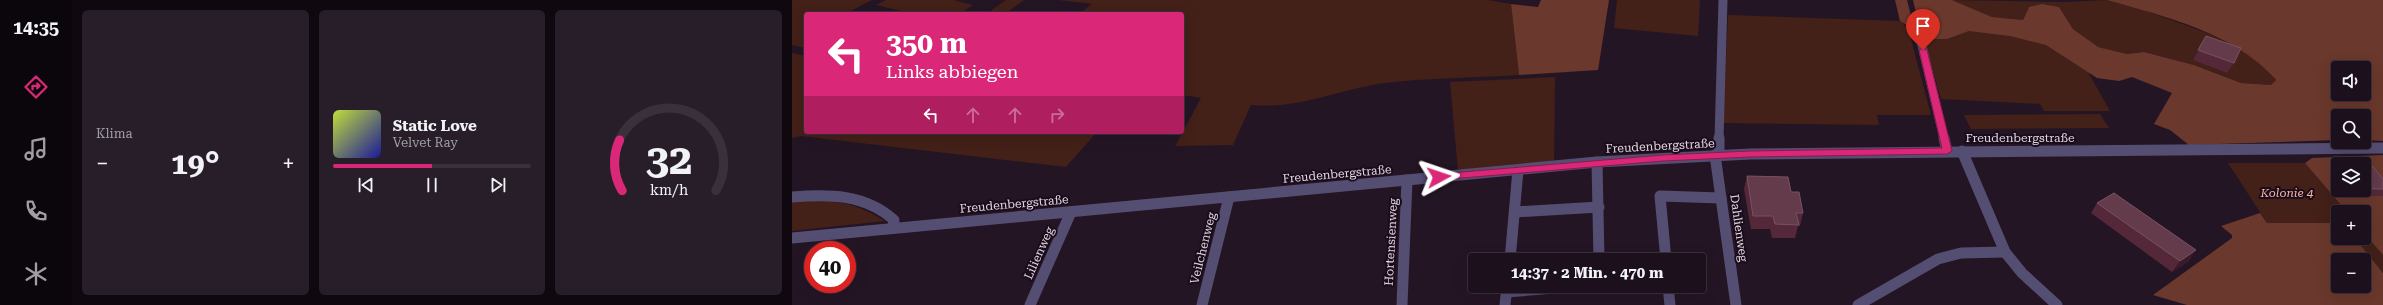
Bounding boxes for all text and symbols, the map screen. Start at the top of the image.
pin [1906,9,1940,50]
icon: arrive [1912,15,1934,37]
text: 14:35 [13,17,59,38]
text: 350 m [886,27,967,60]
icon: left [820,28,872,80]
text: Links abbiegen [886,61,1018,82]
map controls [2331,61,2371,293]
button: sound [2331,61,2371,101]
icon: directions [22,73,50,101]
icon: left [920,104,942,126]
icon: ahead [962,104,984,126]
icon: ahead [1004,104,1026,126]
icon: right [1046,104,1068,126]
button: search [2331,109,2371,149]
text: Static Love [393,117,477,135]
text: Klima [96,126,133,141]
street label: Freudenbergstraße [1965,131,2075,145]
text: 32 [645,134,692,183]
icon: music [22,135,50,163]
text: Velvet Ray [393,135,458,150]
street label: Freudenbergstraße [1605,136,1715,156]
text: 19° [171,146,220,181]
text: − [96,151,108,176]
text: + [282,151,295,176]
position arrow [1418,156,1460,198]
button: layers [2331,157,2371,197]
street label: Freudenbergstraße [1282,162,1392,186]
icon: previous [355,174,377,196]
icon: pause [421,174,443,196]
icon: next [487,174,509,196]
text: km/h [650,181,688,197]
park label: Kolonie 4 [2260,186,2314,200]
street label: Freudenbergstraße [959,192,1069,216]
street label: Dahlienweg [1727,193,1751,263]
icon: phone [22,197,50,225]
street label: Hortensienweg [1382,198,1400,286]
button: + [2331,205,2371,245]
street label: Veilchenweg [1187,210,1219,285]
street label: Lilienweg [1021,224,1057,281]
speed limit sign: 40 [804,241,856,293]
button: − [2331,253,2371,293]
icon: climate [22,260,50,288]
text: 14:37 · 2 Min. · 470 m [1511,264,1663,282]

